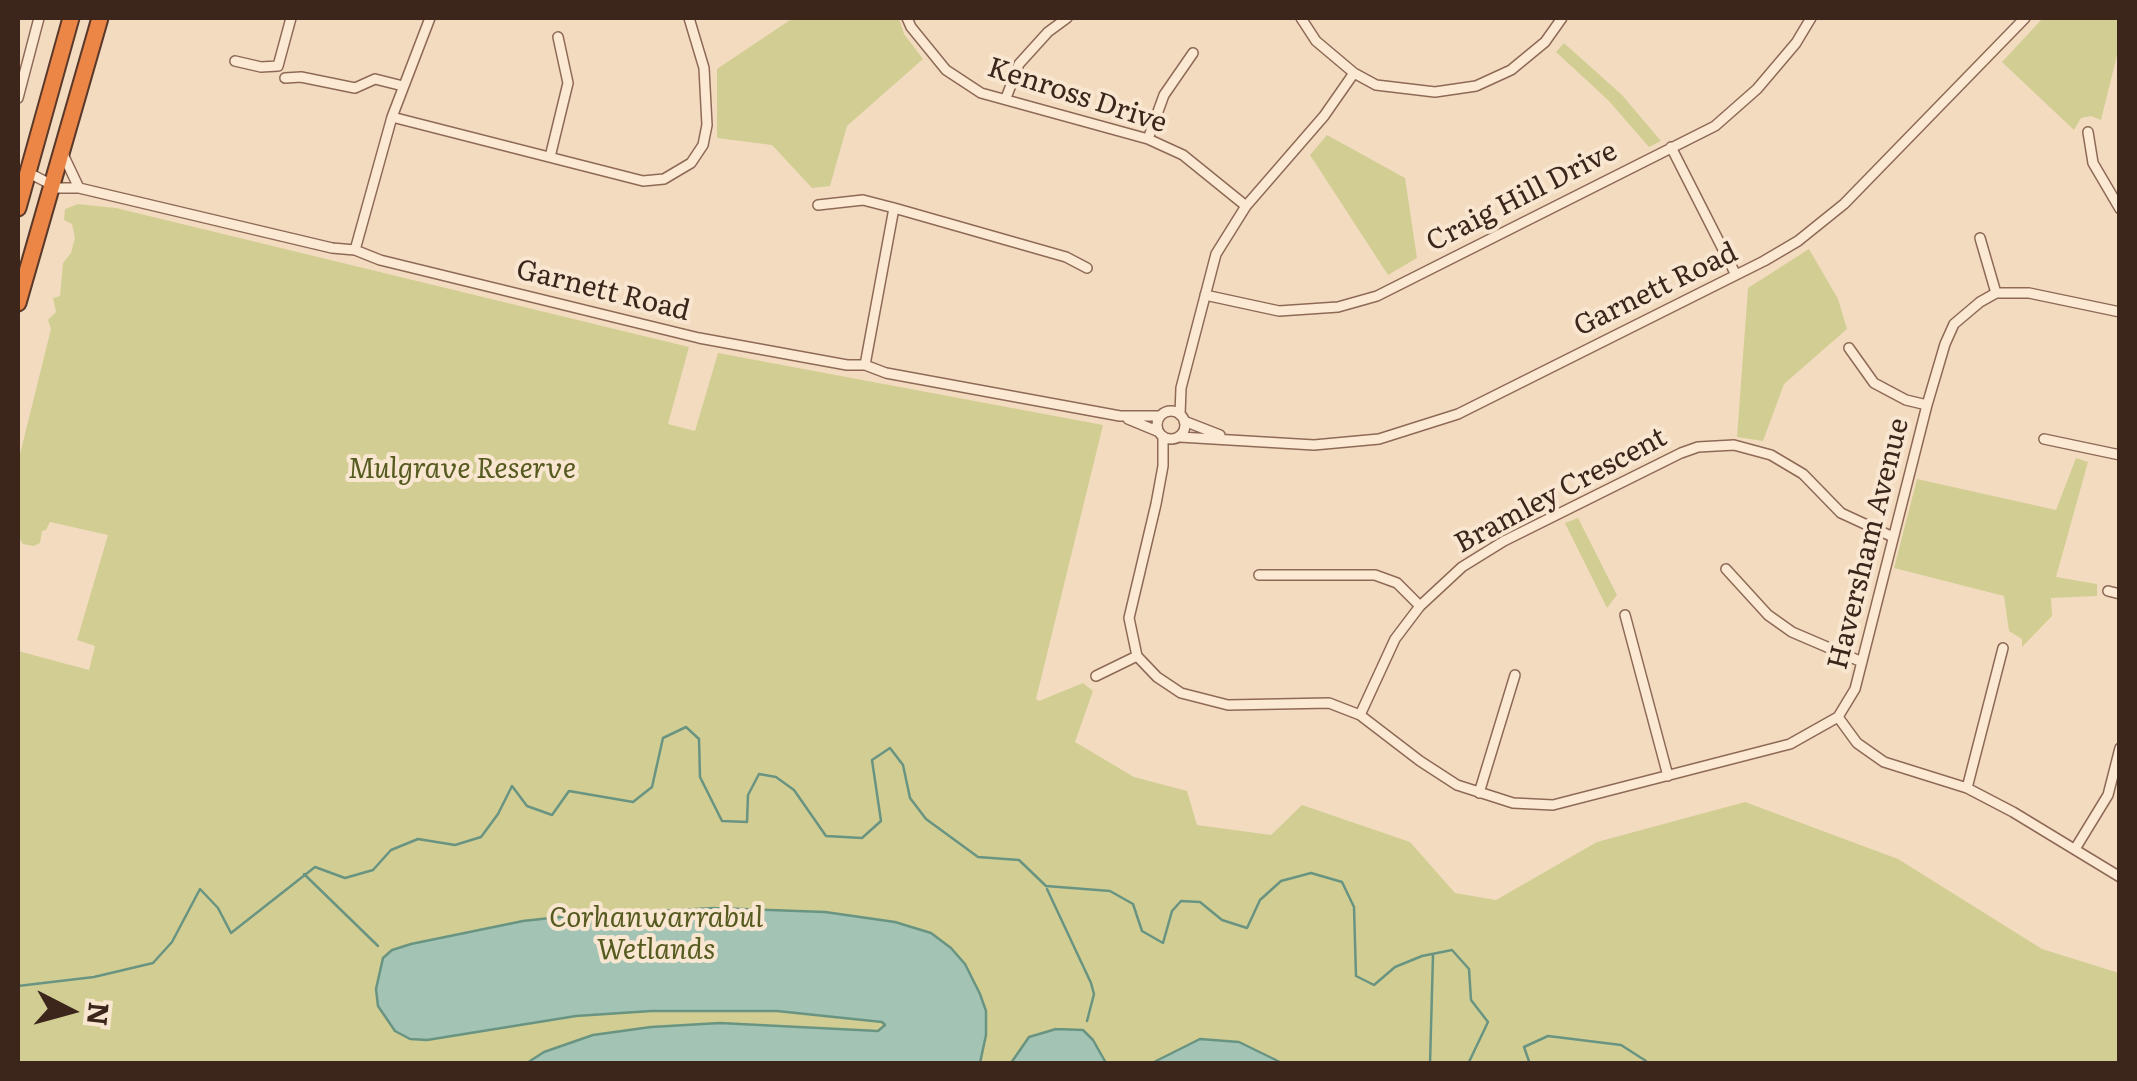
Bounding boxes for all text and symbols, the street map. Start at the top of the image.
street label: Kenross Drive [983,51,1171,141]
street label: Craig Hill Drive [1421,135,1623,259]
street label: Garnett Road [1569,236,1743,344]
street label: Garnett Road [513,253,693,329]
street label: Haversham Avenue [1822,415,1916,673]
street label: Bramley Crescent [1449,421,1673,561]
park label: Mulgrave Reserve [348,453,576,487]
park label: Corhanwarrabul Wetlands [549,902,763,968]
north arrow [20,961,120,1061]
text: N [78,1000,122,1028]

